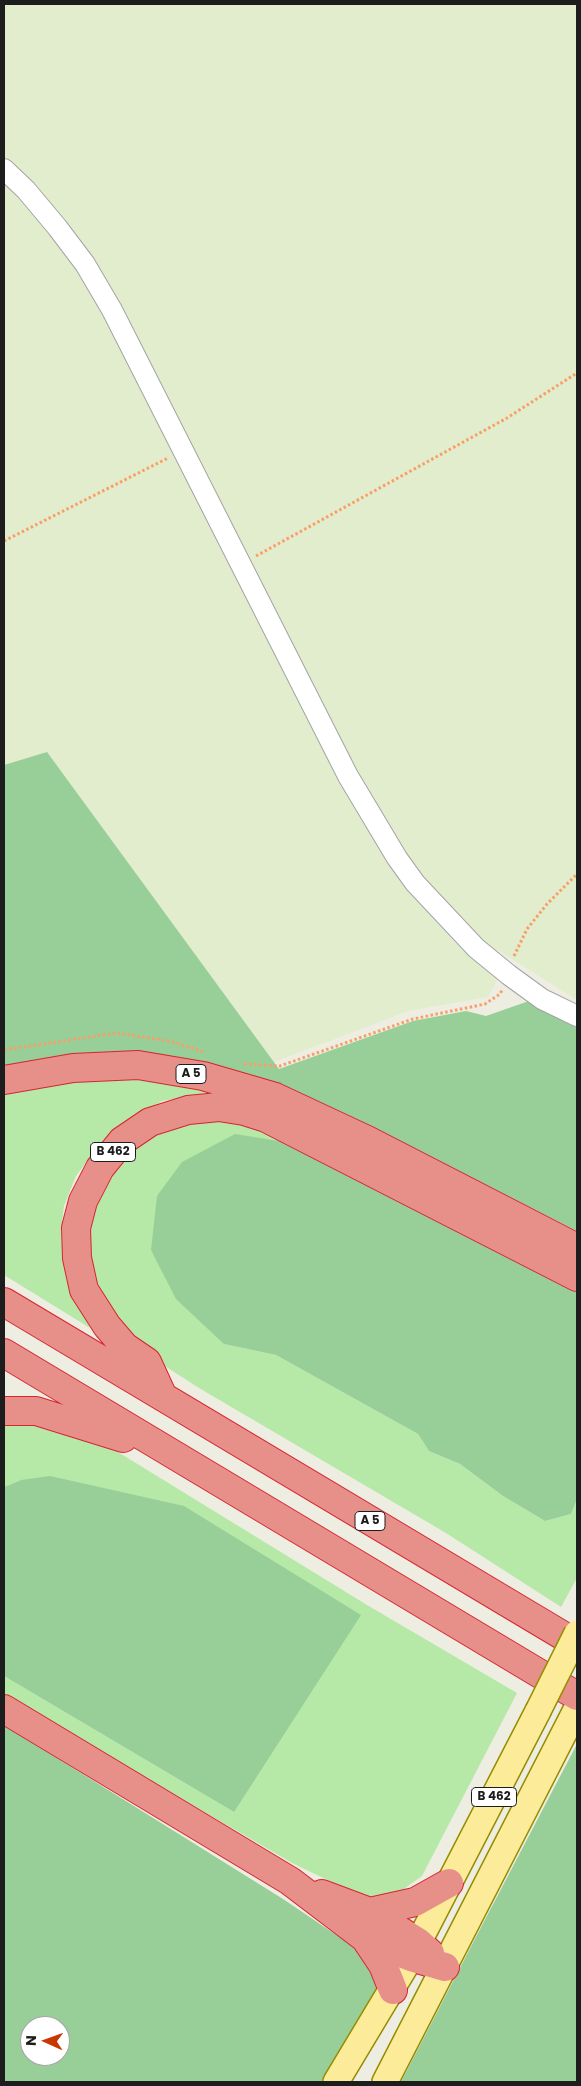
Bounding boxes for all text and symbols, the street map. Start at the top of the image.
road number: A 5 [176,1064,206,1084]
road number: B 462 [90,1142,136,1162]
road number: A 5 [355,1512,385,1530]
road number: B 462 [472,1788,516,1806]
north arrow [20,2016,70,2066]
text: N [21,2035,41,2046]

